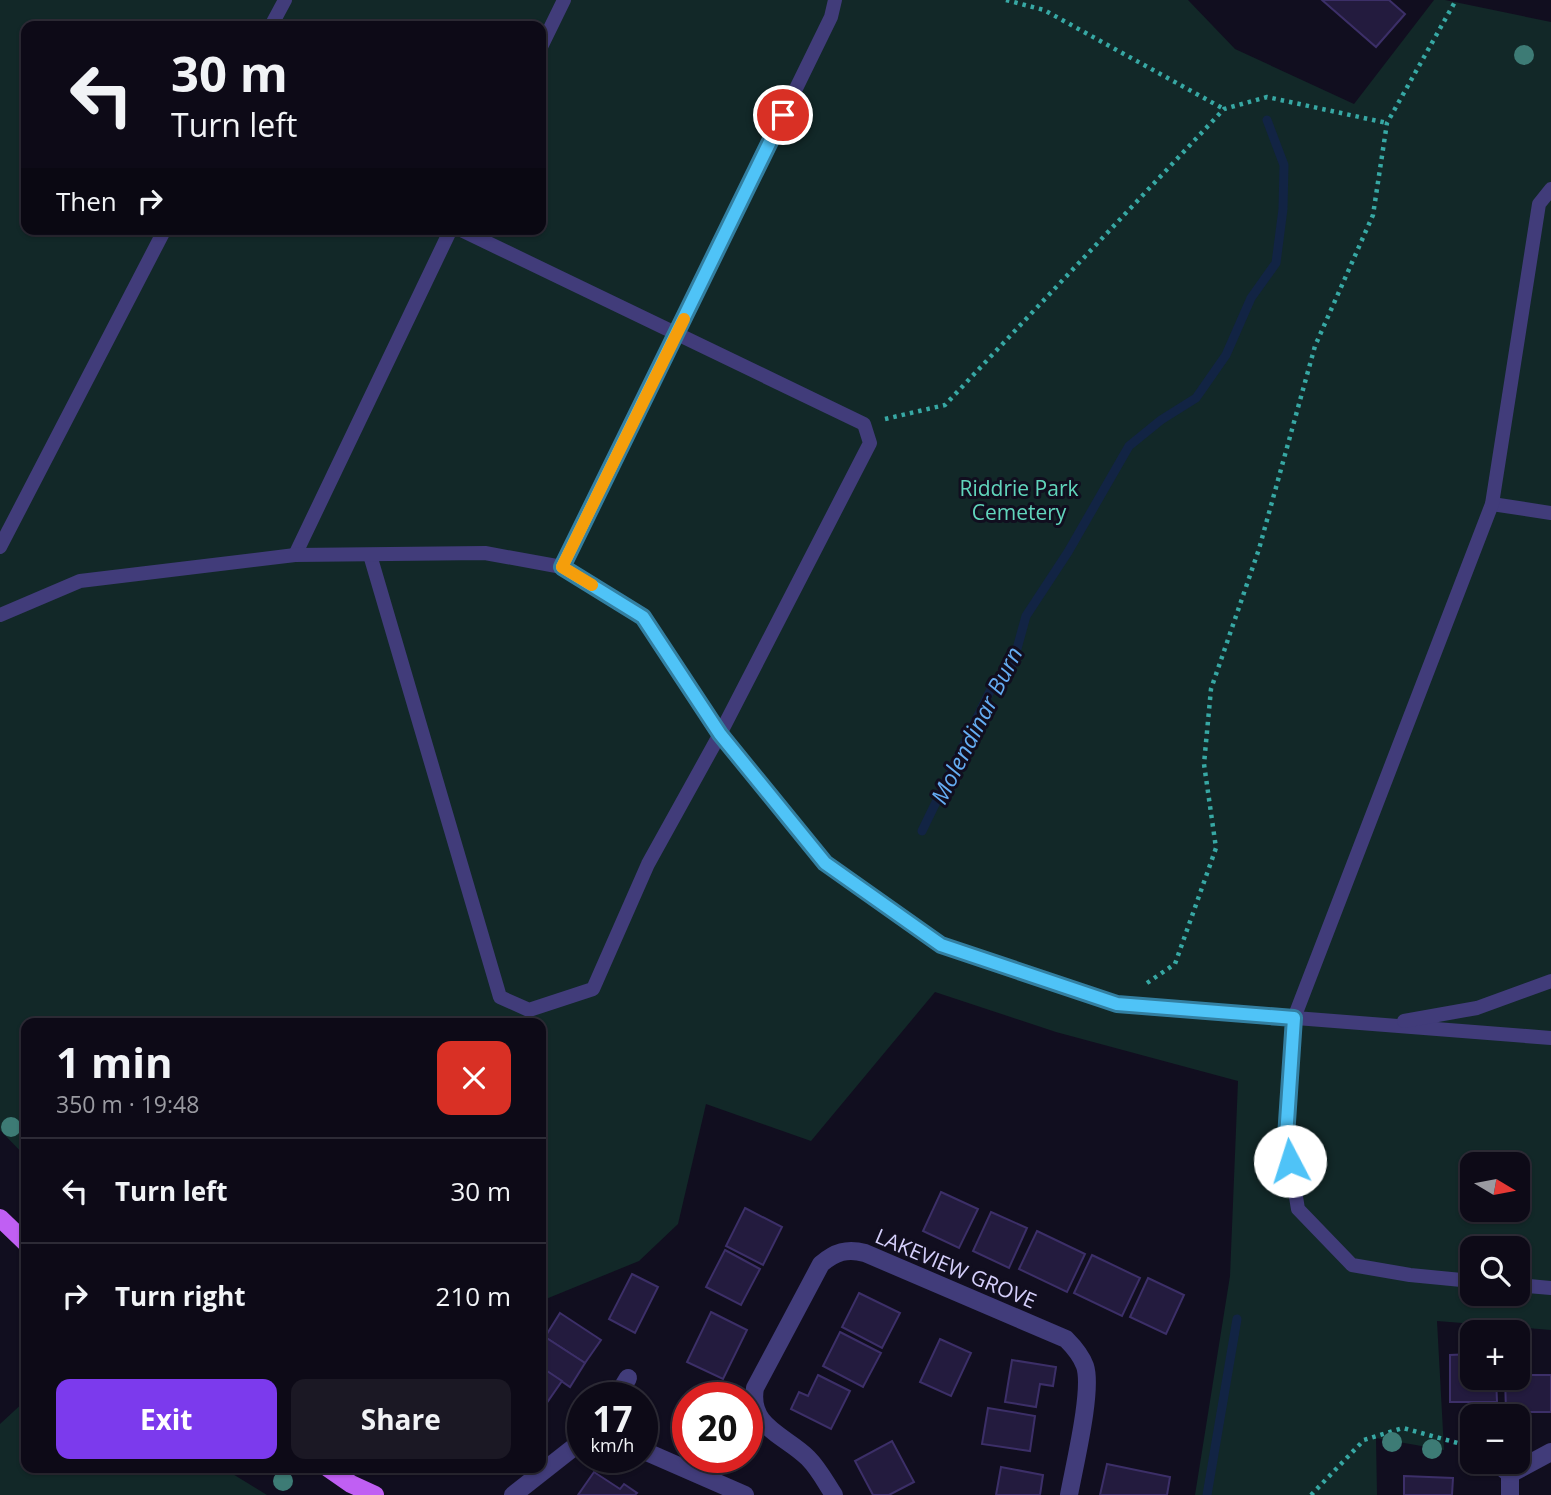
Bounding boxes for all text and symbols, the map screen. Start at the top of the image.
text: 30 m [171,40,288,106]
icon: left [56,49,147,140]
pin [753,85,813,145]
icon: arrive [764,96,802,134]
text: Turn left [171,103,297,146]
icon: right [131,182,169,220]
text: Then [56,183,117,219]
park label: Riddrie Park Cemetery [959,474,1079,526]
water label: Molendinar Burn [923,641,1029,809]
text: 1 min [56,1033,173,1090]
button: close [437,1041,511,1115]
text: 350 m · 19:48 [56,1088,199,1120]
position arrow [1253,1124,1327,1198]
north arrow [1460,1152,1530,1222]
map controls [1460,1152,1530,1474]
icon: left [56,1172,94,1210]
text: Turn left [115,1173,227,1209]
text: 30 m [450,1173,511,1209]
street label: LAKEVIEW GROVE [871,1221,1041,1315]
button: search [1460,1236,1530,1306]
icon: right [56,1277,94,1315]
text: Turn right [115,1278,246,1314]
text: 210 m [436,1278,511,1314]
button: + [1460,1320,1530,1390]
button: Exit [56,1379,277,1459]
button: Share [291,1379,511,1459]
speed limit sign: 20 [672,1382,763,1473]
text: 17 [592,1395,633,1442]
button: − [1460,1404,1530,1474]
text: km/h [591,1433,634,1457]

